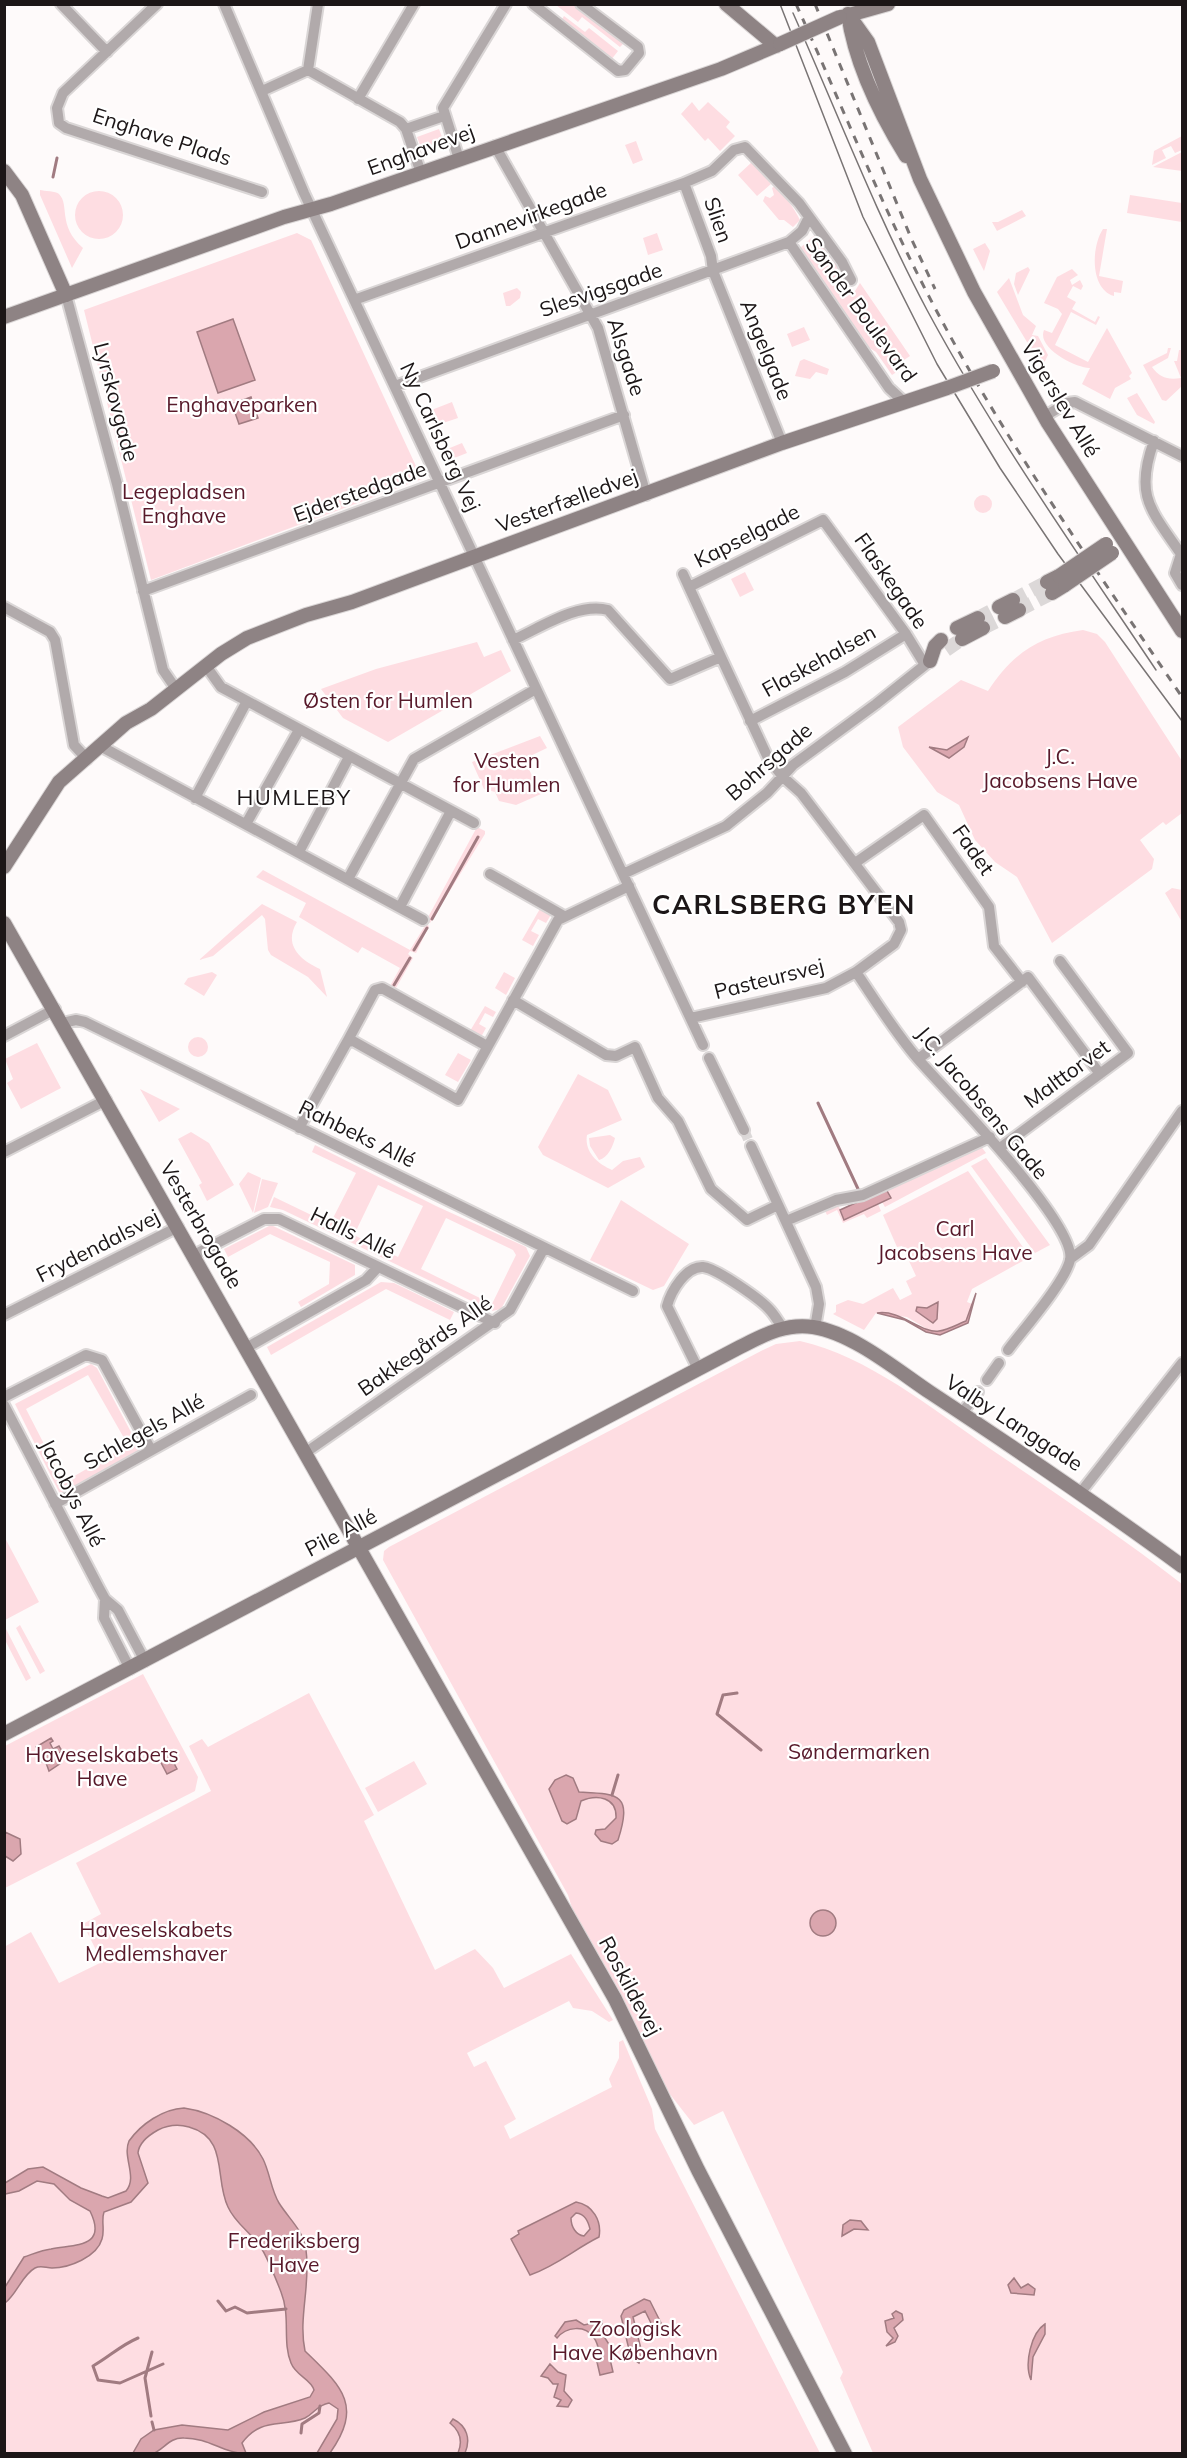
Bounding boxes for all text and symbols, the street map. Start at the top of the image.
street label: Enghave Plads [90,101,235,171]
street label: Enghavevej [364,118,478,180]
street label: Dannevirkegade [451,176,610,255]
street label: Slien [699,193,739,246]
street label: Sønder Boulevard [801,232,923,387]
street label: Slesvigsgade [536,256,666,322]
street label: Angelgade [735,296,799,404]
street label: Alsgade [602,315,652,399]
street label: Vigerslev Allé [1016,335,1106,462]
street label: Lyrskovgade [89,339,145,464]
street label: Ny Carlsberg Vej [395,358,487,515]
park label: Enghaveparken [166,391,318,417]
street label: Ejderstedgade [290,455,430,527]
street label: Vesterfælledvej [492,462,641,538]
park label: Legepladsen Enghave [122,478,246,528]
street label: Kapselgade [690,498,804,573]
street label: Flaskegade [849,527,934,633]
street label: Flaskehalsen [757,618,880,702]
park label: Østen for Humlen [303,687,473,713]
street label: Bohrsgade [720,717,817,806]
park label: J.C. Jacobsens Have [982,743,1138,793]
park label: Vesten for Humlen [453,747,561,797]
district label: HUMLEBY [236,783,352,811]
street label: Fadet [947,819,1000,880]
district label: CARLSBERG BYEN [652,887,916,921]
street label: Pasteursvej [711,952,826,1004]
street label: J.C. Jacobsens Gade [911,1021,1054,1184]
street label: Malttorvet [1018,1033,1114,1113]
street label: Rahbeks Allé [295,1094,420,1173]
street label: Vesterbrogade [155,1156,249,1293]
street label: Halls Allé [307,1200,400,1264]
street label: Frydendalsvej [32,1203,164,1287]
park label: Carl Jacobsens Have [877,1215,1033,1265]
street label: Bakkegårds Allé [352,1289,497,1401]
street label: Valby Langgade [941,1368,1088,1476]
street label: Schlegels Allé [79,1387,208,1475]
street label: Jacobys Allé [35,1434,111,1551]
street label: Pile Allé [300,1502,381,1562]
park label: Søndermarken [788,1738,930,1764]
park label: Haveselskabets Have [25,1741,179,1791]
park label: Haveselskabets Medlemshaver [79,1916,233,1966]
street label: Roskildevej [594,1931,668,2040]
park label: Frederiksberg Have [228,2227,360,2277]
park label: Zoologisk Have København [552,2315,718,2365]

